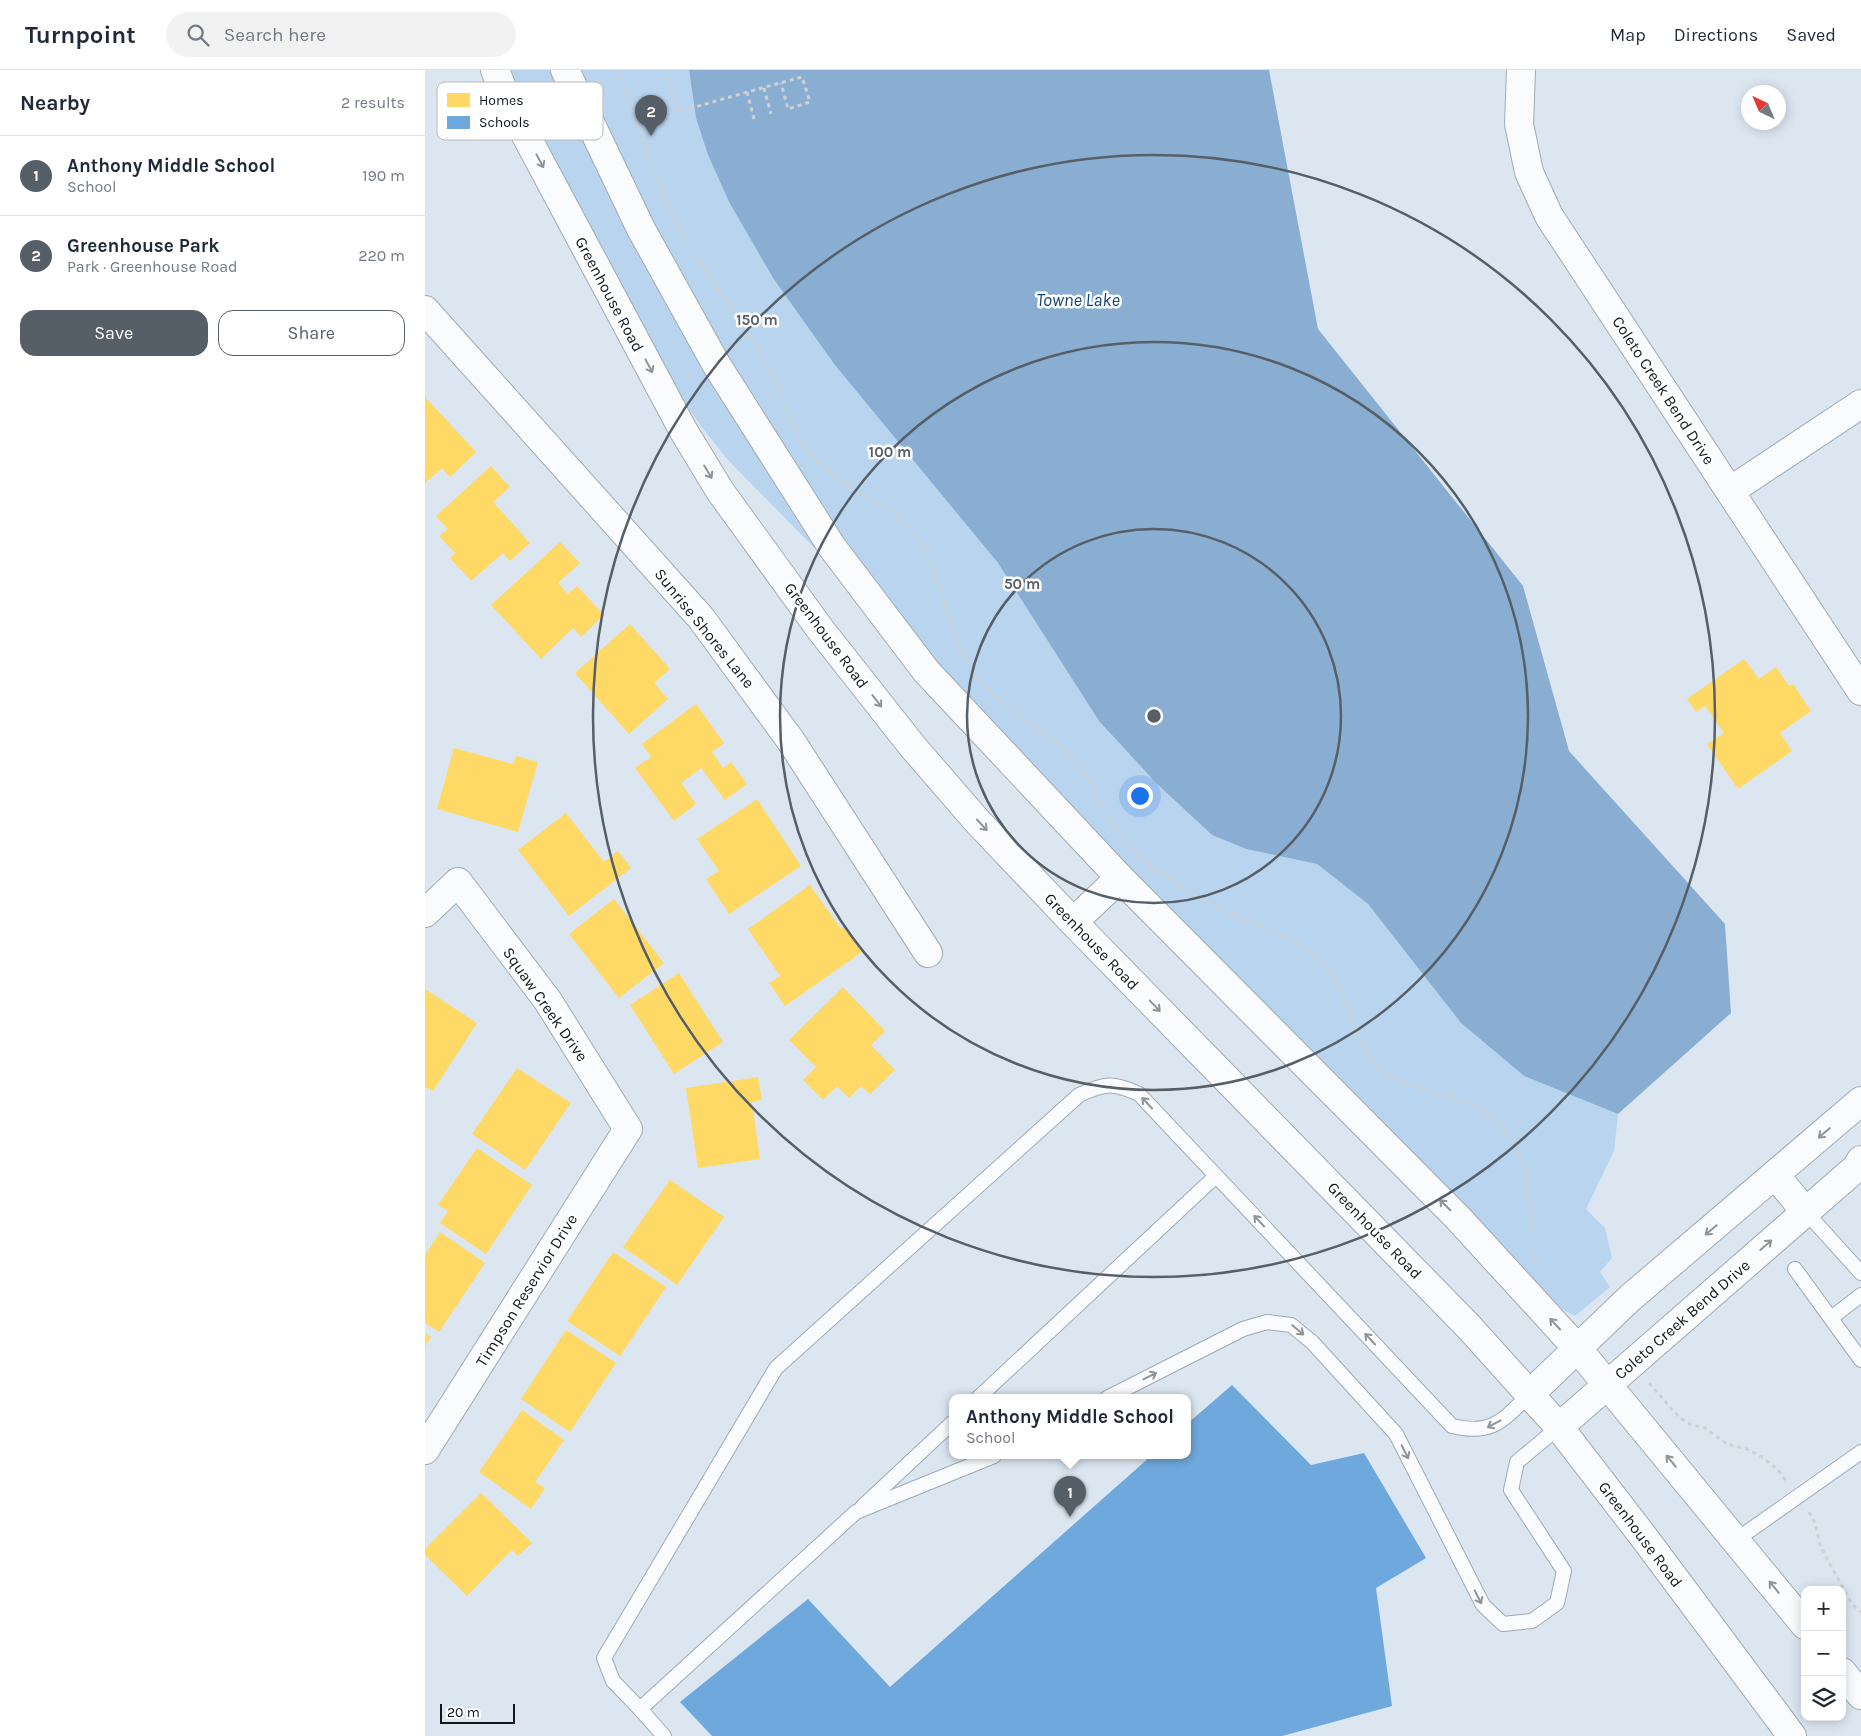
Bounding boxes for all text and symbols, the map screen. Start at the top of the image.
search box [166,12,516,57]
text: Turnpoint [25,21,136,49]
icon: search [184,21,212,49]
text: Search here [224,24,326,46]
text: Map [1610,24,1646,46]
text: Directions [1674,24,1758,46]
text: Saved [1786,24,1836,46]
legend [437,82,603,140]
north arrow [1741,85,1786,130]
text: Nearby [20,91,90,115]
text: Homes [479,92,524,109]
text: 2 results [341,93,405,112]
pin: 2 [635,95,667,136]
text: Schools [479,114,530,131]
one-way arrow [535,153,545,167]
text: Anthony Middle School [67,155,275,177]
text: 1 [33,166,39,185]
text: 190 m [362,166,405,185]
text: School [67,177,117,196]
street label: Greenhouse Road [571,233,648,355]
text: Greenhouse Park [67,235,220,257]
text: 2 [31,246,41,265]
text: 220 m [358,246,405,265]
text: Park · Greenhouse Road [67,257,237,276]
water label: Towne Lake [1036,289,1120,311]
button: Save [20,310,208,356]
button: Share [218,310,405,356]
text: 150 m [736,311,778,329]
street label: Coleto Creek Bend Drive [1608,313,1719,468]
one-way arrow [645,358,654,373]
text: 100 m [869,443,911,461]
one-way arrow [704,464,714,478]
street label: Sunrise Shores Lane [651,565,759,692]
text: 50 m [1004,575,1040,593]
street label: Greenhouse Road [781,579,873,692]
one-way arrow [872,694,883,707]
centre of rings [1145,707,1163,725]
your location [1127,783,1153,809]
one-way arrow [976,819,988,832]
street label: Greenhouse Road [1041,889,1143,994]
street label: Squaw Creek Drive [499,943,592,1065]
one-way arrow [1149,999,1161,1012]
one-way arrow [1141,1097,1153,1109]
one-way arrow [1818,1127,1831,1138]
street label: Greenhouse Road [1324,1178,1426,1283]
one-way arrow [1439,1199,1451,1211]
street label: Timpson Reservior Drive [472,1210,581,1370]
one-way arrow [1253,1215,1265,1228]
one-way arrow [1705,1224,1718,1235]
one-way arrow [1760,1239,1773,1251]
street label: Coleto Creek Bend Drive [1611,1255,1754,1383]
one-way arrow [1549,1317,1561,1330]
one-way arrow [1291,1325,1304,1336]
one-way arrow [1364,1333,1376,1346]
one-way arrow [1142,1371,1157,1380]
popup [949,1394,1191,1459]
text: Anthony Middle School [966,1406,1174,1428]
one-way arrow [1486,1419,1501,1429]
text: School [966,1428,1015,1447]
one-way arrow [1401,1444,1410,1459]
one-way arrow [1666,1455,1677,1468]
pin: 1 [1054,1476,1086,1517]
street label: Greenhouse Road [1595,1478,1687,1591]
one-way arrow [1769,1581,1780,1594]
map controls [1801,1586,1846,1721]
button: + [1801,1586,1846,1631]
one-way arrow [1474,1589,1484,1604]
button: − [1801,1631,1846,1676]
button: layers [1801,1676,1846,1721]
scale bar [440,1701,515,1724]
text: 20 m [447,1704,480,1721]

